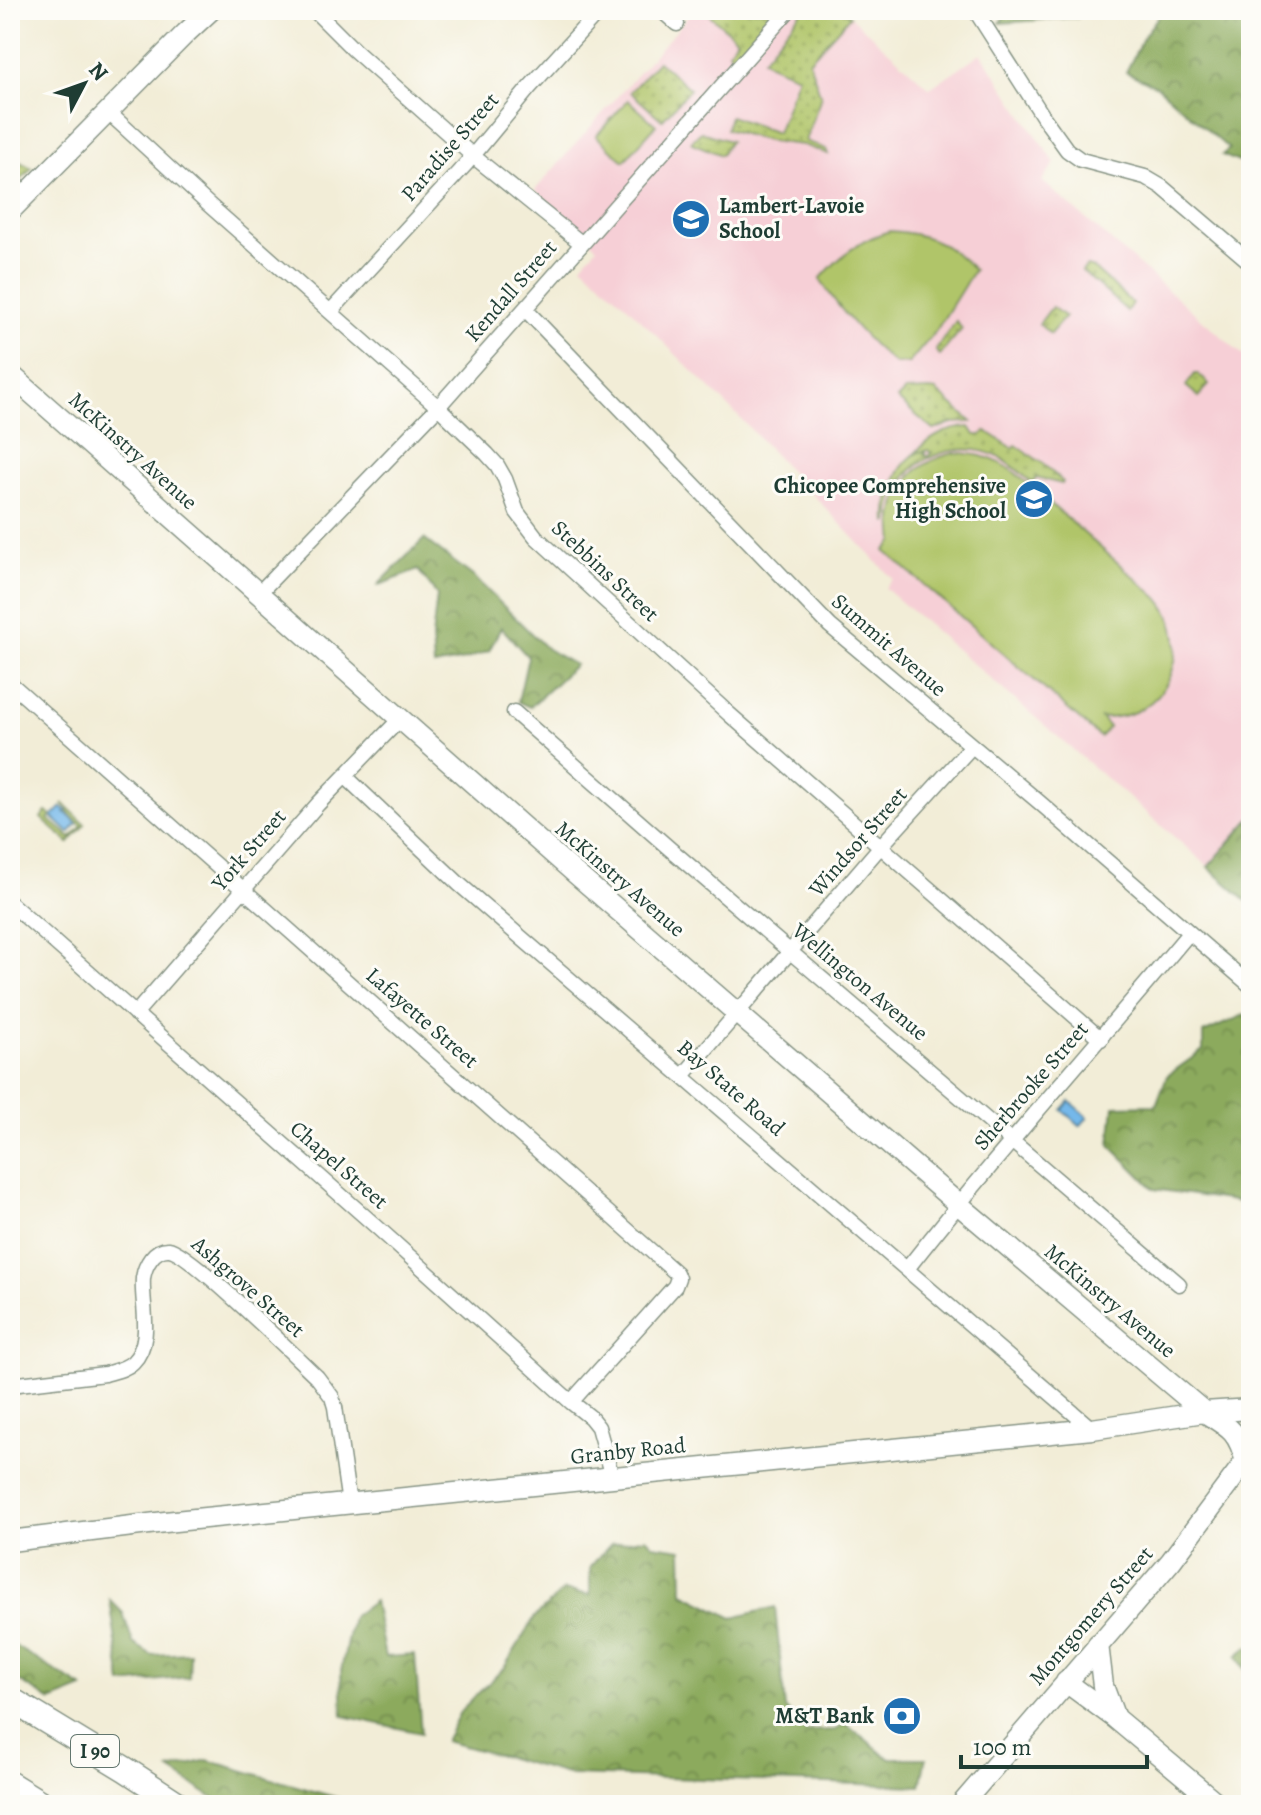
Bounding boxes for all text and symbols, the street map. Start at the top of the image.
north arrow [44,44,124,124]
text: N [82,56,115,87]
street label: Paradise Street [394,86,506,208]
place label: Lambert-Lavoie School [719,191,865,246]
school or university icon: Lambert-Lavoie School [670,198,712,240]
street label: Kendall Street [458,233,564,349]
street label: McKinstry Avenue [62,385,204,517]
place label: Chicopee Comprehensive High School [774,471,1006,526]
school or university icon: Chicopee Comprehensive High School [1013,478,1055,520]
street label: Stebbins Street [545,513,665,629]
street label: Summit Avenue [825,587,953,703]
street label: Windsor Street [801,781,914,904]
street label: York Street [204,803,293,898]
street label: McKinstry Avenue [548,814,692,944]
street label: Wellington Avenue [785,916,934,1048]
street label: Lafayette Street [359,961,485,1075]
street label: Sherbrooke Street [967,1015,1095,1157]
street label: Bay State Road [671,1033,791,1143]
street label: Chapel Street [283,1114,395,1216]
street label: Ashgrove Street [184,1229,311,1345]
street label: McKinstry Avenue [1038,1237,1182,1365]
street label: Granby Road [569,1430,687,1472]
street label: Montgomery Street [1022,1540,1160,1692]
bank icon: M&T Bank [881,1695,923,1737]
place label: M&T Bank [775,1701,875,1731]
scale bar [961,1719,1147,1769]
text: 100 m [973,1731,1032,1763]
road number: I 90 [71,1735,119,1767]

